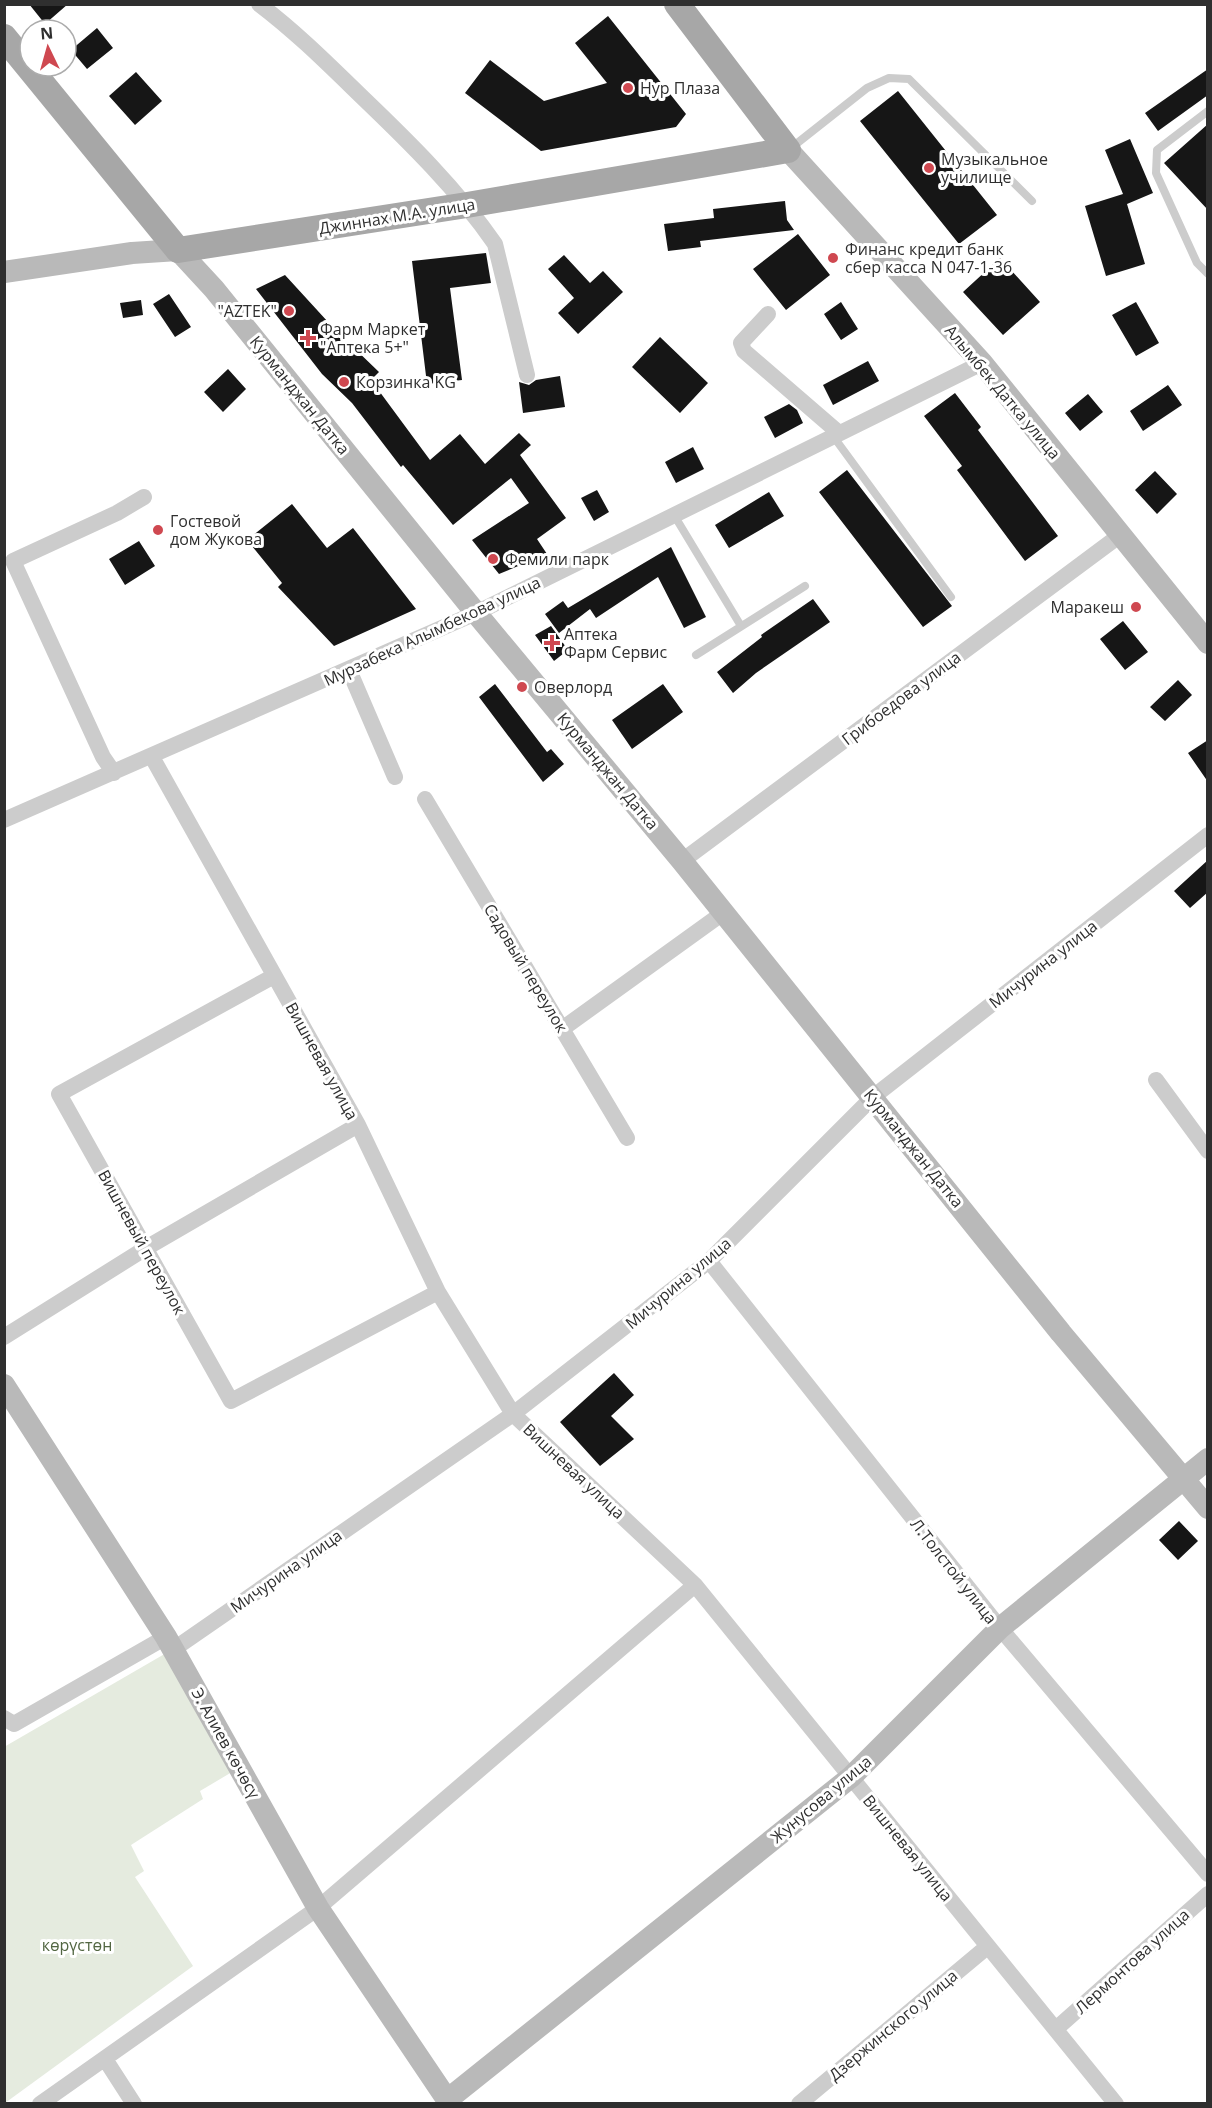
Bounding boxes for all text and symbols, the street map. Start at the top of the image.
north arrow [18,18,78,78]
text: N [39,22,54,45]
place label: Нур Плаза [640,77,720,99]
marker: Нур Плаза [621,81,635,95]
place label: Музыкальное училище [941,148,1048,188]
marker: Музыкальное училище [922,161,936,175]
street label: Джиннах М.А. улица [317,193,477,239]
place label: Финанс кредит банк сбер касса N 047-1-36 [845,238,1012,278]
marker: Финанс кредит банк сбер касса N 047-1-36 [826,251,840,265]
place label: "AZTEK" [217,300,277,322]
marker: "AZTEK" [282,304,296,318]
place label: Фарм Маркет "Аптека 5+" [320,318,426,358]
street label: Алымбек Датка улица [940,320,1066,464]
street label: Курманджан Датка [245,331,355,459]
marker: Фарм Маркет "Аптека 5+" [301,331,315,345]
place label: Корзинка KG [356,371,456,393]
marker: Корзинка KG [337,375,351,389]
place label: Гостевой дом Жукова [170,510,262,550]
marker: Гостевой дом Жукова [151,523,165,537]
place label: Фемили парк [505,548,610,570]
marker: Фемили парк [486,552,500,566]
street label: Мурзабека Алымбекова улица [320,571,544,691]
place label: Маракеш [1051,596,1124,618]
marker: Маракеш [1129,600,1143,614]
place label: Аптека Фарм Сервис [564,623,668,663]
marker: Аптека Фарм Сервис [545,636,559,650]
street label: Грибоедова улица [837,646,965,750]
place label: Оверлорд [534,676,612,698]
marker: Оверлорд [515,680,529,694]
street label: Курманджан Датка [552,708,664,834]
street label: Садовый переулок [479,900,573,1037]
street label: Мичурина улица [984,915,1102,1013]
street label: Вишневая улица [281,998,363,1124]
street label: Курманджан Датка [859,1084,969,1212]
street label: Вишневый переулок [93,1166,191,1319]
street label: Мичурина улица [620,1232,736,1334]
street label: Вишневая улица [519,1418,629,1524]
street label: Л.Толстой улица [906,1514,1002,1628]
street label: Мичурина улица [226,1524,346,1618]
street label: Э. Алиев көчөсү [187,1684,265,1802]
street label: Жунусова улица [766,1750,876,1848]
street label: Вишневая улица [858,1790,958,1906]
street label: Лермонтова улица [1070,1904,1194,2018]
park label: көрүстөн [42,1934,112,1956]
street label: Дзержинского улица [824,1965,962,2085]

